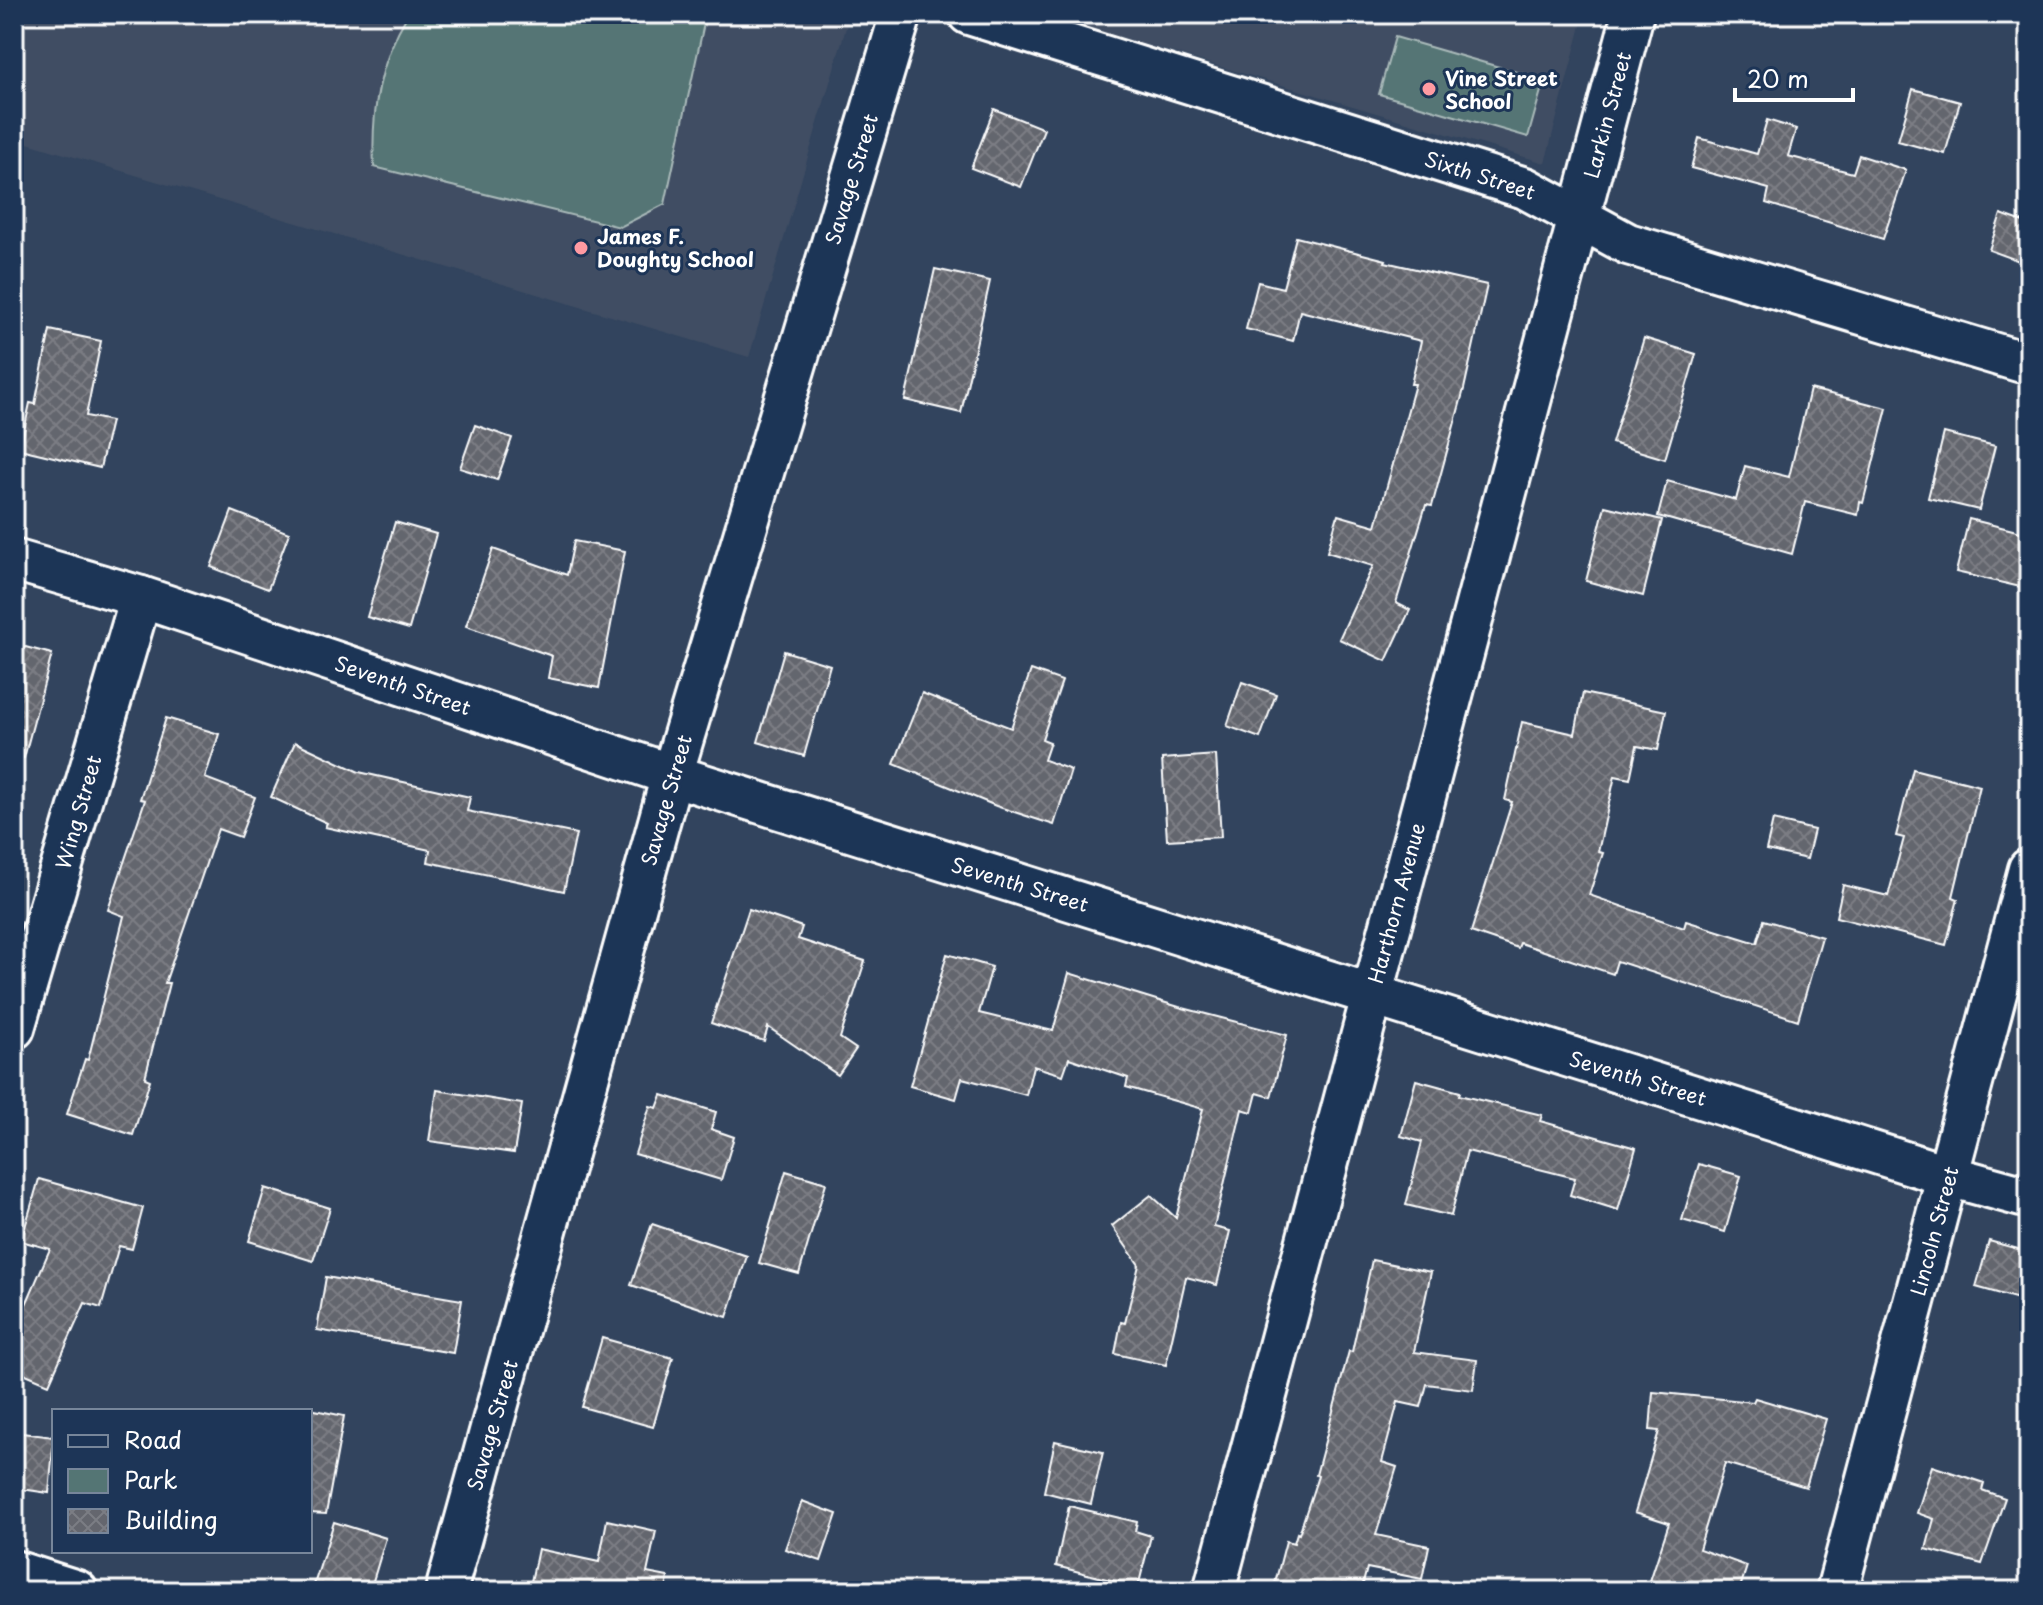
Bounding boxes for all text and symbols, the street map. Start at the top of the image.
street label: Larkin Street [1576,48,1638,182]
scale bar [1735,52,1853,102]
text: 20 m [1747,60,1809,96]
place label: Vine Street School [1445,63,1558,116]
marker: Vine Street School [1420,80,1438,98]
street label: Savage Street [817,110,885,248]
street label: Sixth Street [1421,143,1539,207]
place label: James F. Doughty School [597,221,754,274]
marker: James F. Doughty School [572,239,590,257]
street label: Seventh Street [331,648,475,722]
street label: Savage Street [633,731,699,869]
street label: Wing Street [47,752,109,872]
street label: Harthorn Avenue [1360,819,1432,987]
street label: Seventh Street [948,849,1092,919]
street label: Seventh Street [1566,1043,1710,1113]
street label: Lincoln Street [1902,1163,1966,1299]
street label: Savage Street [459,1356,525,1494]
legend [52,1409,312,1553]
text: Road [124,1421,182,1457]
text: Park [124,1461,178,1497]
text: Building [124,1501,218,1537]

